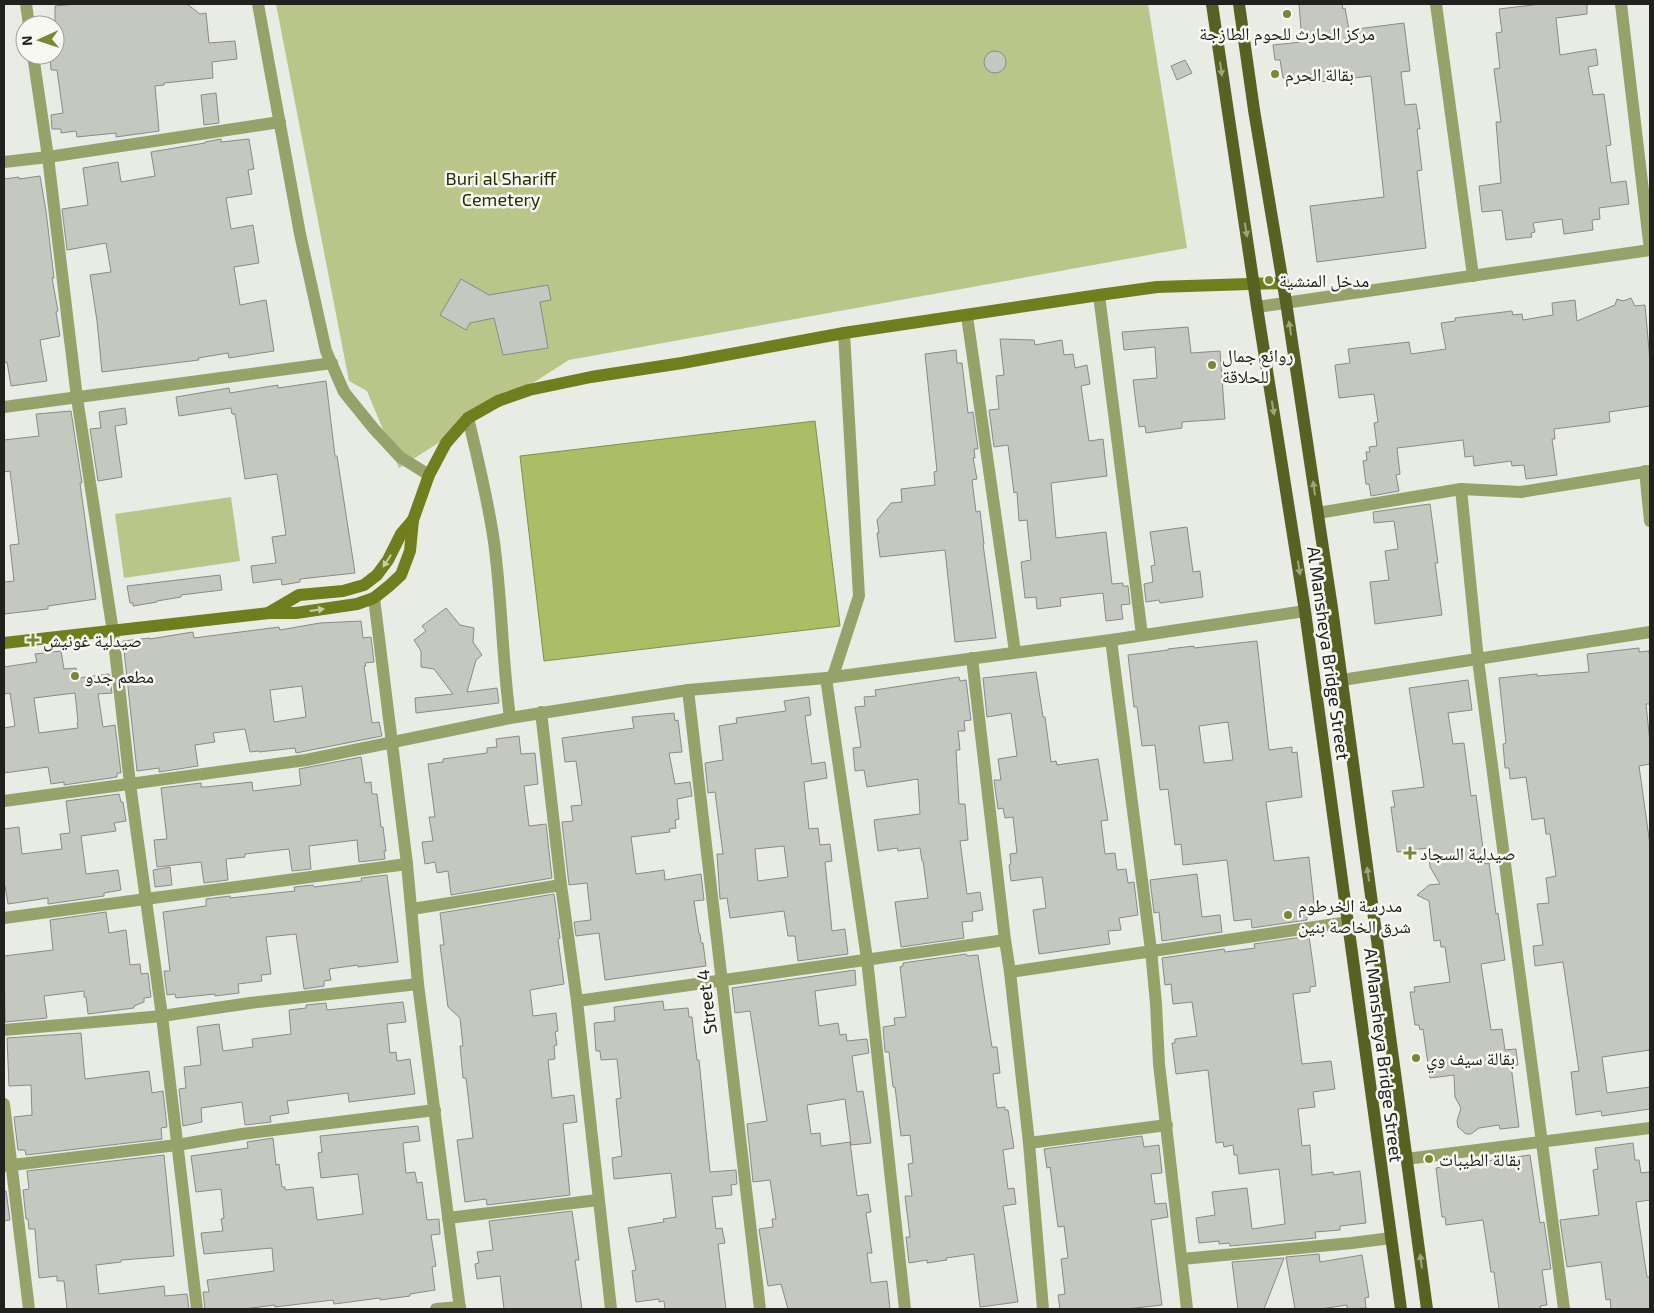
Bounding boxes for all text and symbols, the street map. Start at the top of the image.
marker: مركز الحارث للحوم الطازجة [1281,8,1293,20]
north arrow [15,15,65,65]
place label: مركز الحارث للحوم الطازجة [1199,22,1375,46]
text: N [18,35,35,46]
one-way arrow [1218,62,1226,78]
place label: بقالة الحرم [1285,63,1354,87]
marker: بقالة الحرم [1269,68,1281,80]
park label: Buri al Shariff Cemetery [446,167,558,210]
one-way arrow [1242,222,1250,238]
place label: مدخل المنشية [1279,269,1369,292]
marker: مدخل المنشية [1263,274,1275,286]
one-way arrow [1286,319,1294,335]
place label: روائع جمال للحلاقة [1222,344,1293,387]
marker: روائع جمال للحلاقة [1206,359,1218,371]
one-way arrow [1270,400,1278,416]
one-way arrow [1310,480,1318,496]
street label: Al Mansheya Bridge Street [1303,545,1355,761]
one-way arrow [382,554,392,567]
one-way arrow [1295,561,1303,577]
one-way arrow [310,606,326,614]
place label: صيدلية غونيش [43,629,142,652]
marker: صيدلية غونيش [27,634,39,646]
place label: مطعم جدو [85,665,154,689]
marker: مطعم جدو [69,670,81,682]
place label: صيدلية السجاد [1420,842,1516,864]
marker: صيدلية السجاد [1404,847,1416,859]
one-way arrow [1364,866,1372,882]
place label: مدرسة الخرطوم شرق الخاصة بنين [1298,894,1411,938]
marker: مدرسة الخرطوم شرق الخاصة بنين [1282,909,1294,921]
street label: Al Mansheya Bridge Street [1360,947,1408,1163]
street label: Street 4 [691,968,721,1036]
place label: بقالة سيف وي [1426,1047,1515,1074]
marker: بقالة سيف وي [1410,1052,1422,1064]
place label: بقالة الطيبات [1439,1148,1521,1171]
marker: بقالة الطيبات [1423,1153,1435,1165]
one-way arrow [1417,1253,1425,1269]

